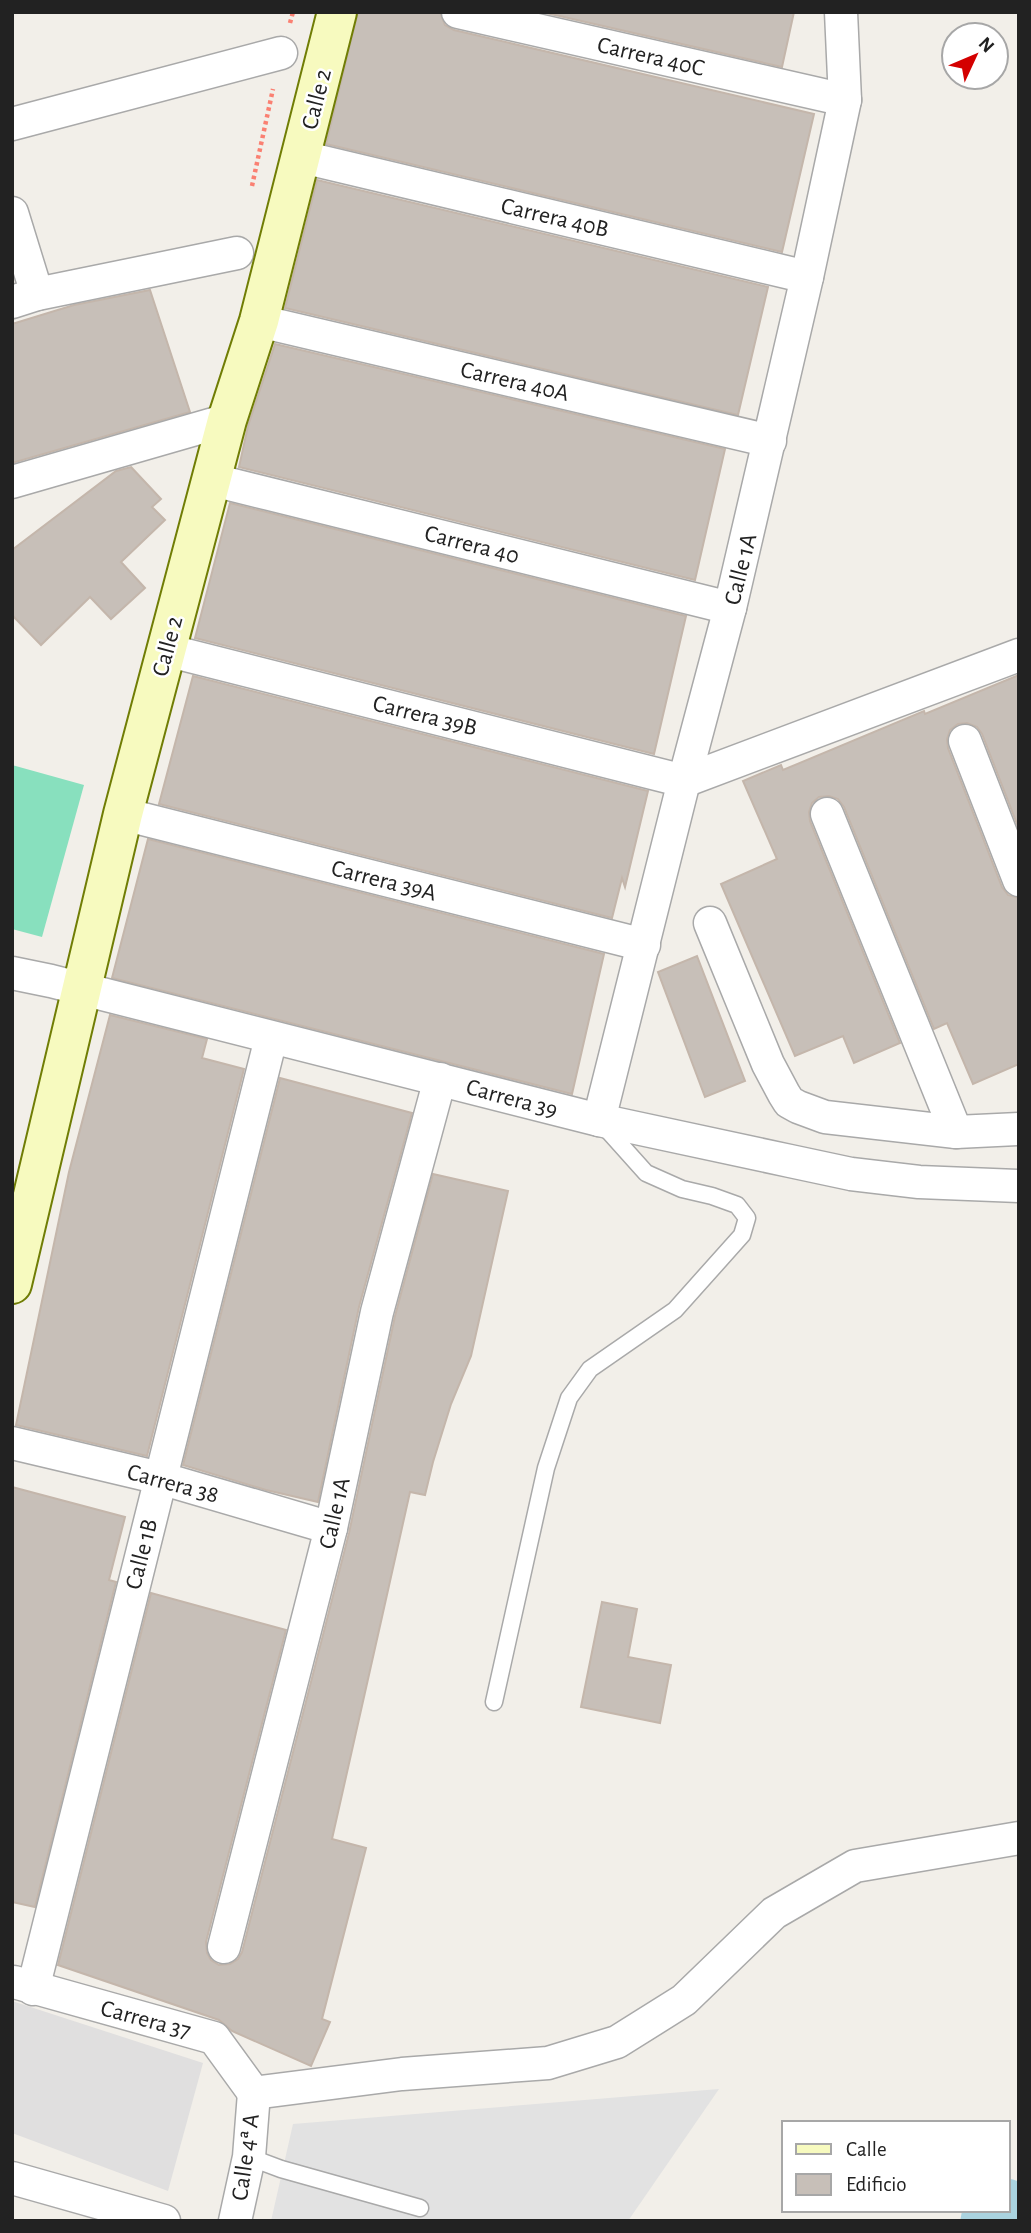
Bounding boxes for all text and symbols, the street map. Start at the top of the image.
north arrow [940,21,1010,91]
street label: Carrera 40C [595,33,707,81]
text: N [975,34,998,57]
street label: Calle 2 [298,66,336,132]
street label: Carrera 40B [499,194,611,242]
street label: Carrera 40A [458,358,571,406]
street label: Carrera 40 [422,522,522,568]
street label: Calle 1A [721,531,761,607]
street label: Calle 2 [148,613,188,679]
street label: Carrera 39B [370,691,479,740]
street label: Carrera 39A [329,856,439,906]
street label: Carrera 39 [463,1075,560,1123]
street label: Carrera 38 [124,1460,221,1508]
street label: Calle 1A [315,1475,355,1551]
street label: Calle 1B [122,1517,162,1592]
street label: Carrera 37 [98,1996,193,2044]
street label: Calle 4ª A [228,2112,264,2202]
legend [782,2121,1010,2212]
text: Calle [846,2139,887,2160]
text: Edificio [846,2174,907,2195]

